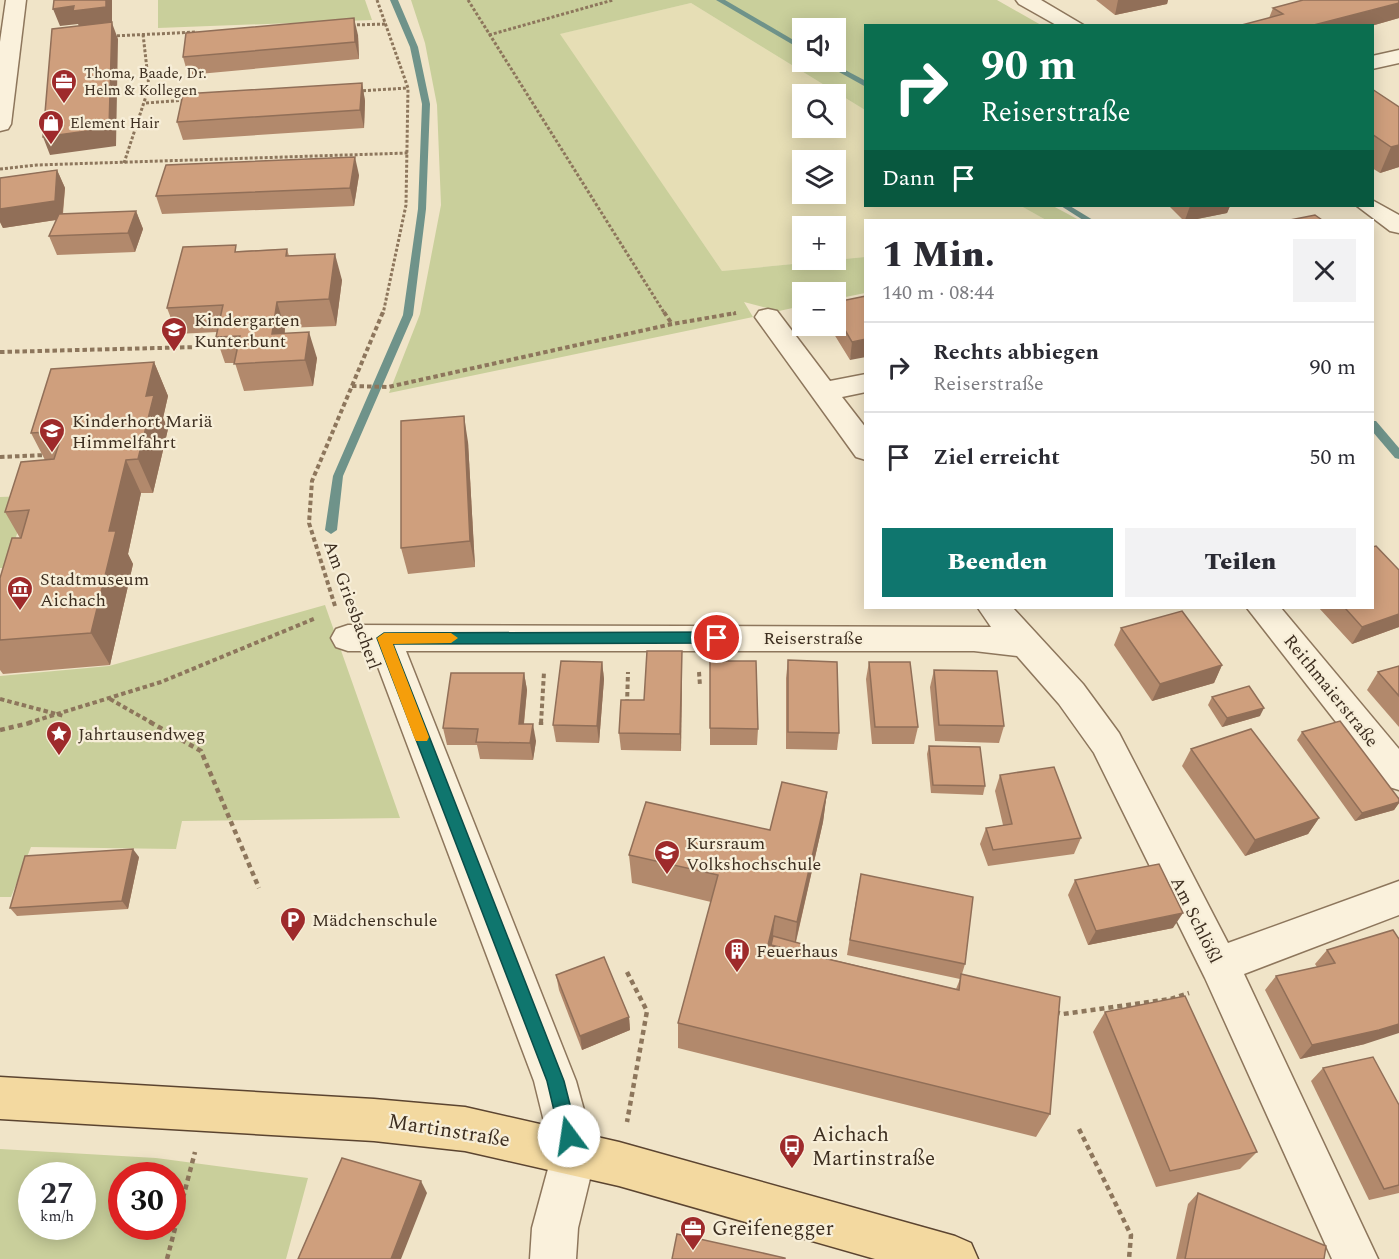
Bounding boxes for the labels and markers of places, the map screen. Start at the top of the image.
place label: Thoma, Baade, Dr. Helm & Kollegen [84,62,207,102]
office icon: Thoma, Baade, Dr. Helm & Kollegen [49,67,79,105]
shop icon: Element Hair [36,108,66,146]
place label: Element Hair [70,112,160,135]
place label: Kindergarten Kunterbunt [194,307,300,355]
school or university icon: Kindergarten Kunterbunt [159,315,189,353]
place label: Kinderhort Mariä Himmelfahrt [72,408,213,456]
school or university icon: Kinderhort Mariä Himmelfahrt [37,416,67,454]
place label: Stadtmuseum Aichach [40,566,149,614]
museum icon: Stadtmuseum Aichach [5,574,35,612]
pin [691,612,742,663]
place icon: Jahrtausendweg [44,719,74,757]
place label: Jahrtausendweg [78,721,205,748]
place label: Kursraum Volkshochschule [686,830,821,878]
school or university icon: Kursraum Volkshochschule [652,838,682,876]
parking icon: Mädchenschule [278,905,308,943]
place label: Mädchenschule [312,907,437,934]
building icon: Feuerhaus [722,936,752,974]
place label: Feuerhaus [756,938,838,965]
place label: Aichach Martinstraße [812,1119,935,1175]
bus stop icon: Aichach Martinstraße [777,1132,807,1170]
place label: Greifenegger [712,1213,834,1245]
office icon: Greifenegger [678,1214,708,1252]

